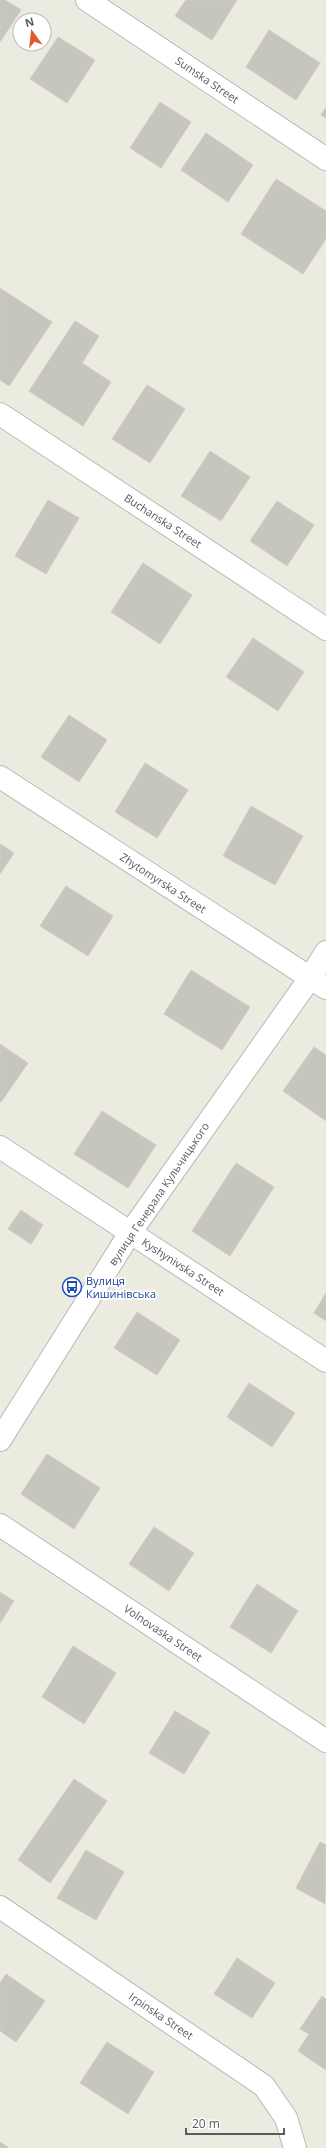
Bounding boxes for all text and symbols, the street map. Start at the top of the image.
north arrow [12,12,52,52]
text: N [23,13,36,30]
street label: Sumska Street [173,53,242,106]
street label: Buchanska Street [122,490,205,551]
street label: Zhytomyrska Street [117,849,209,916]
street label: вулиця Генерала Кульчицького [105,1119,212,1268]
street label: Kyshynivska Street [139,1234,227,1299]
place label: Вулиця Кишинівська [86,1273,156,1301]
bus stop icon: Вулиця Кишинівська [61,1276,83,1298]
street label: Volnovaska Street [121,1601,206,1664]
street label: Irpinska Street [126,1989,196,2043]
scale bar [186,2110,284,2136]
text: 20 m [192,2115,220,2132]

